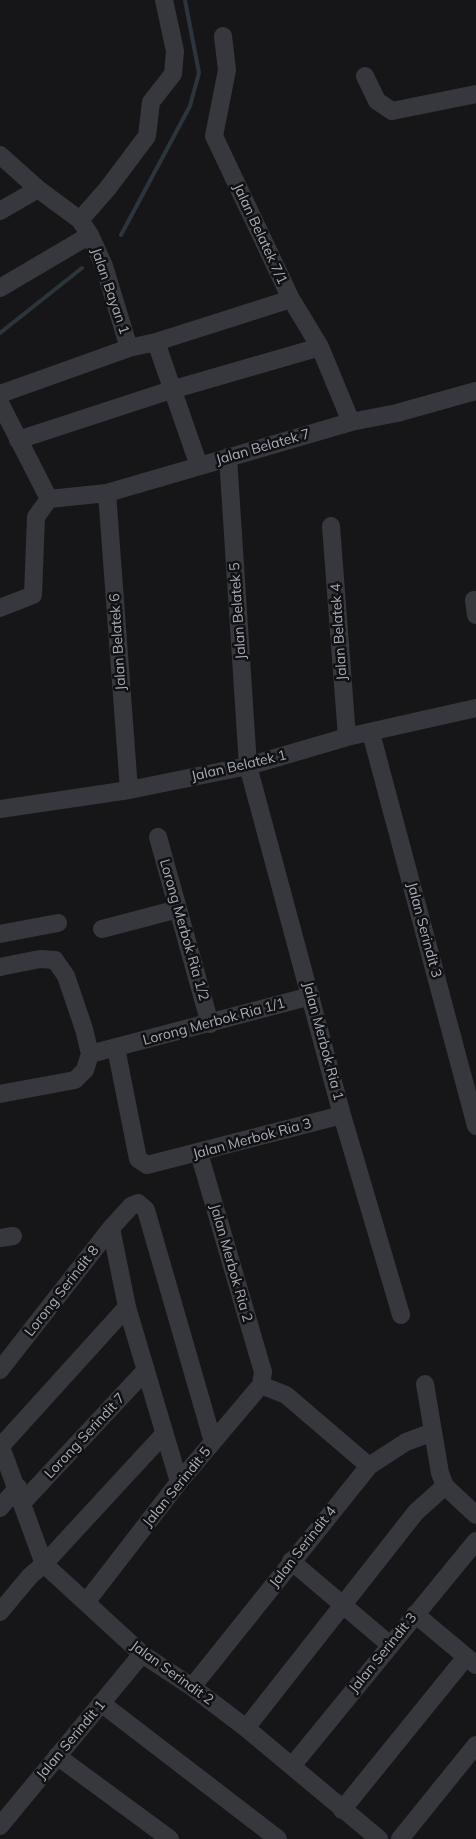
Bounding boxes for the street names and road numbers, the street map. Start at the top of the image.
street label: Jalan Belatek 7/1 [229,181,291,287]
street label: Jalan Bayan 1 [87,246,133,336]
street label: Jalan Belatek 7 [214,426,312,468]
street label: Jalan Belatek 5 [226,562,250,660]
street label: Jalan Belatek 4 [327,583,351,681]
street label: Jalan Belatek 6 [106,593,130,691]
street label: Jalan Belatek 1 [190,747,288,785]
street label: Lorong Merbok Ria 1/2 [156,857,212,1003]
street label: Jalan Serindit 3 [403,880,445,980]
street label: Jalan Merbok Ria 1 [299,980,347,1102]
street label: Lorong Merbok Ria 1/1 [141,995,287,1049]
street label: Jalan Merbok Ria 3 [191,1115,313,1163]
street label: Jalan Merbok Ria 2 [206,1202,256,1324]
street label: Lorong Serindit 8 [21,1242,103,1340]
street label: Lorong Serindit 7 [41,1390,129,1482]
street label: Jalan Serindit 5 [140,1444,214,1530]
street label: Jalan Serindit 4 [266,1503,340,1591]
street label: Jalan Serindit 3 [346,1610,420,1696]
street label: Jalan Serindit 2 [127,1637,217,1709]
street label: Jalan Serindit 1 [33,1697,109,1783]

